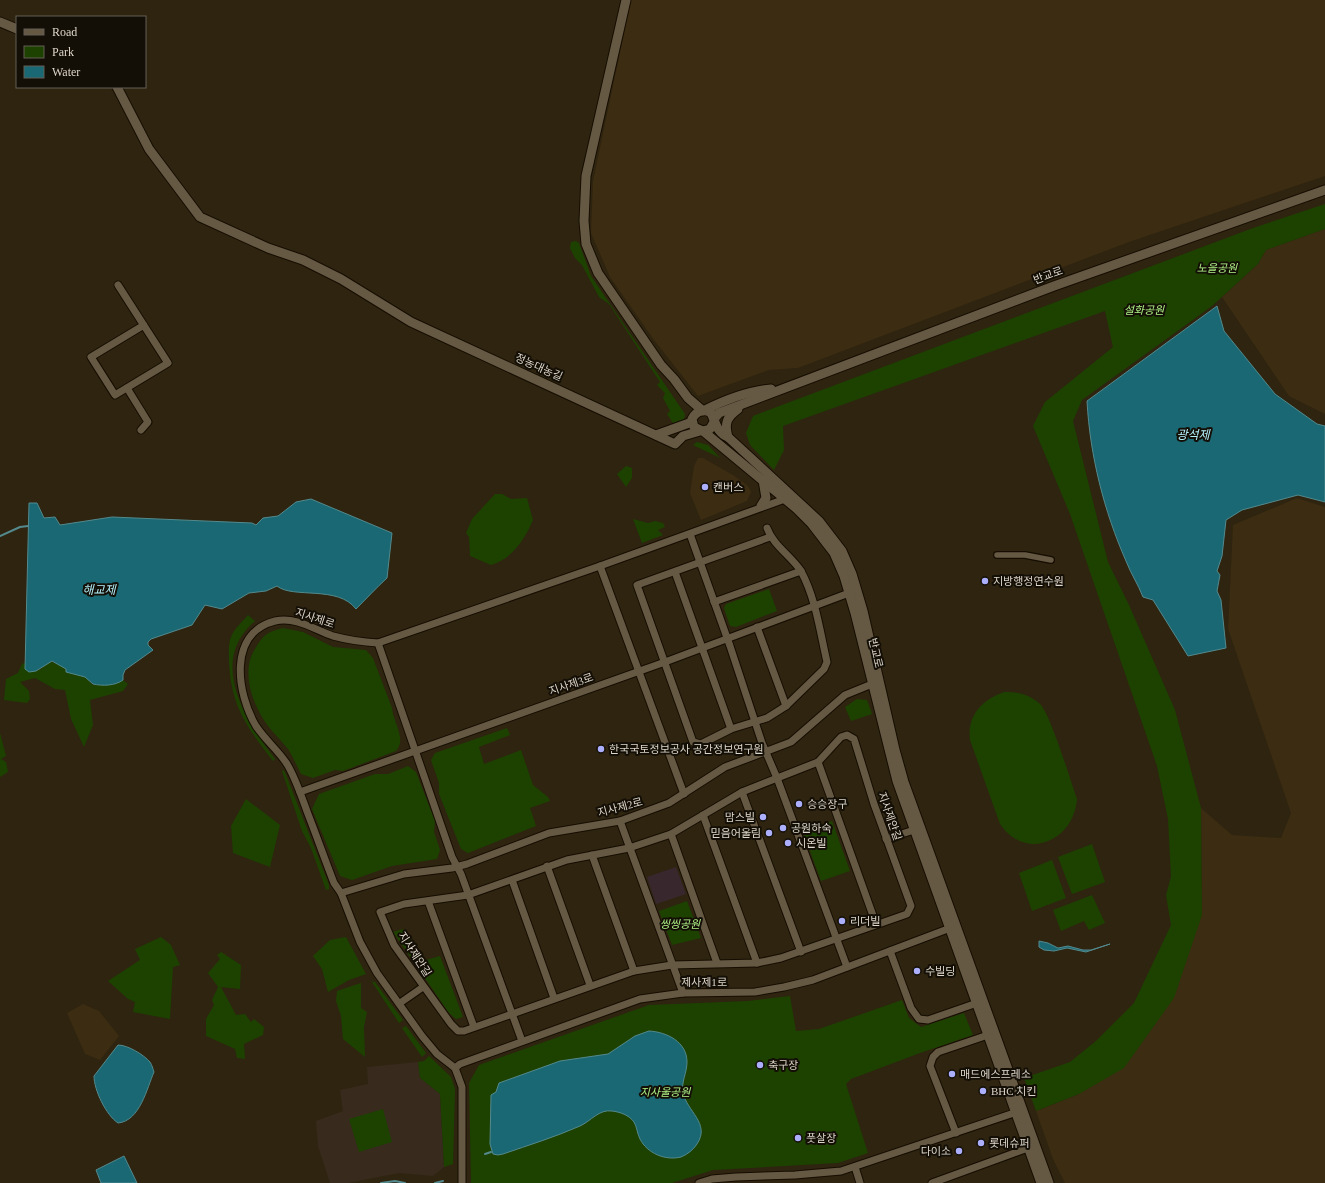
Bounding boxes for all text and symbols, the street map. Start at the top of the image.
legend [16,16,146,88]
text: Road [52,25,77,39]
text: Park [52,45,74,59]
text: Water [52,65,80,79]
park label: 노을공원 [1197,262,1238,274]
street label: 반교로 [1032,264,1064,286]
park label: 설화공원 [1124,304,1165,316]
street label: 정농대농길 [513,351,565,383]
water label: 광석제 [1176,428,1212,442]
place label: 캔버스 [713,481,743,493]
marker: 캔버스 [700,482,710,492]
place label: 지방행정연수원 [993,575,1064,587]
marker: 지방행정연수원 [980,576,990,586]
water label: 해교제 [82,583,118,597]
street label: 지사제로 [294,606,336,630]
street label: 반교로 [867,637,885,669]
street label: 지사제3로 [547,671,595,697]
place label: 한국국토정보공사 공간정보연구원 [609,743,764,755]
marker: 한국국토정보공사 공간정보연구원 [596,744,606,754]
street label: 지사제안길 [876,790,904,842]
street label: 지사제2로 [596,795,644,819]
place label: 승승장구 [807,798,847,810]
marker: 승승장구 [794,799,804,809]
place label: 맘스빌 [725,811,755,823]
marker: 맘스빌 [758,812,768,822]
place label: 공원하숙 [791,822,831,834]
marker: 공원하숙 [778,823,788,833]
place label: 믿음어울림 [710,827,761,839]
marker: 믿음어울림 [764,828,774,838]
place label: 시온빌 [796,837,826,849]
marker: 시온빌 [783,838,793,848]
place label: 리더빌 [850,915,880,927]
marker: 리더빌 [837,916,847,926]
park label: 씽씽공원 [660,918,701,930]
street label: 지사제안길 [396,930,434,978]
place label: 수빌딩 [925,965,955,977]
marker: 수빌딩 [912,966,922,976]
street label: 제사제1로 [681,976,727,988]
place label: 축구장 [768,1059,798,1071]
marker: 축구장 [755,1060,765,1070]
place label: 매드에스프레소 [960,1068,1031,1080]
marker: 매드에스프레소 [947,1069,957,1079]
place label: BHC 치킨 [991,1085,1037,1097]
park label: 지사울공원 [640,1086,691,1098]
marker: BHC 치킨 [978,1086,988,1096]
place label: 풋살장 [806,1132,836,1144]
marker: 풋살장 [793,1133,803,1143]
place label: 롯데슈퍼 [989,1137,1029,1149]
marker: 롯데슈퍼 [976,1138,986,1148]
place label: 다이소 [921,1145,951,1157]
marker: 다이소 [954,1146,964,1156]

